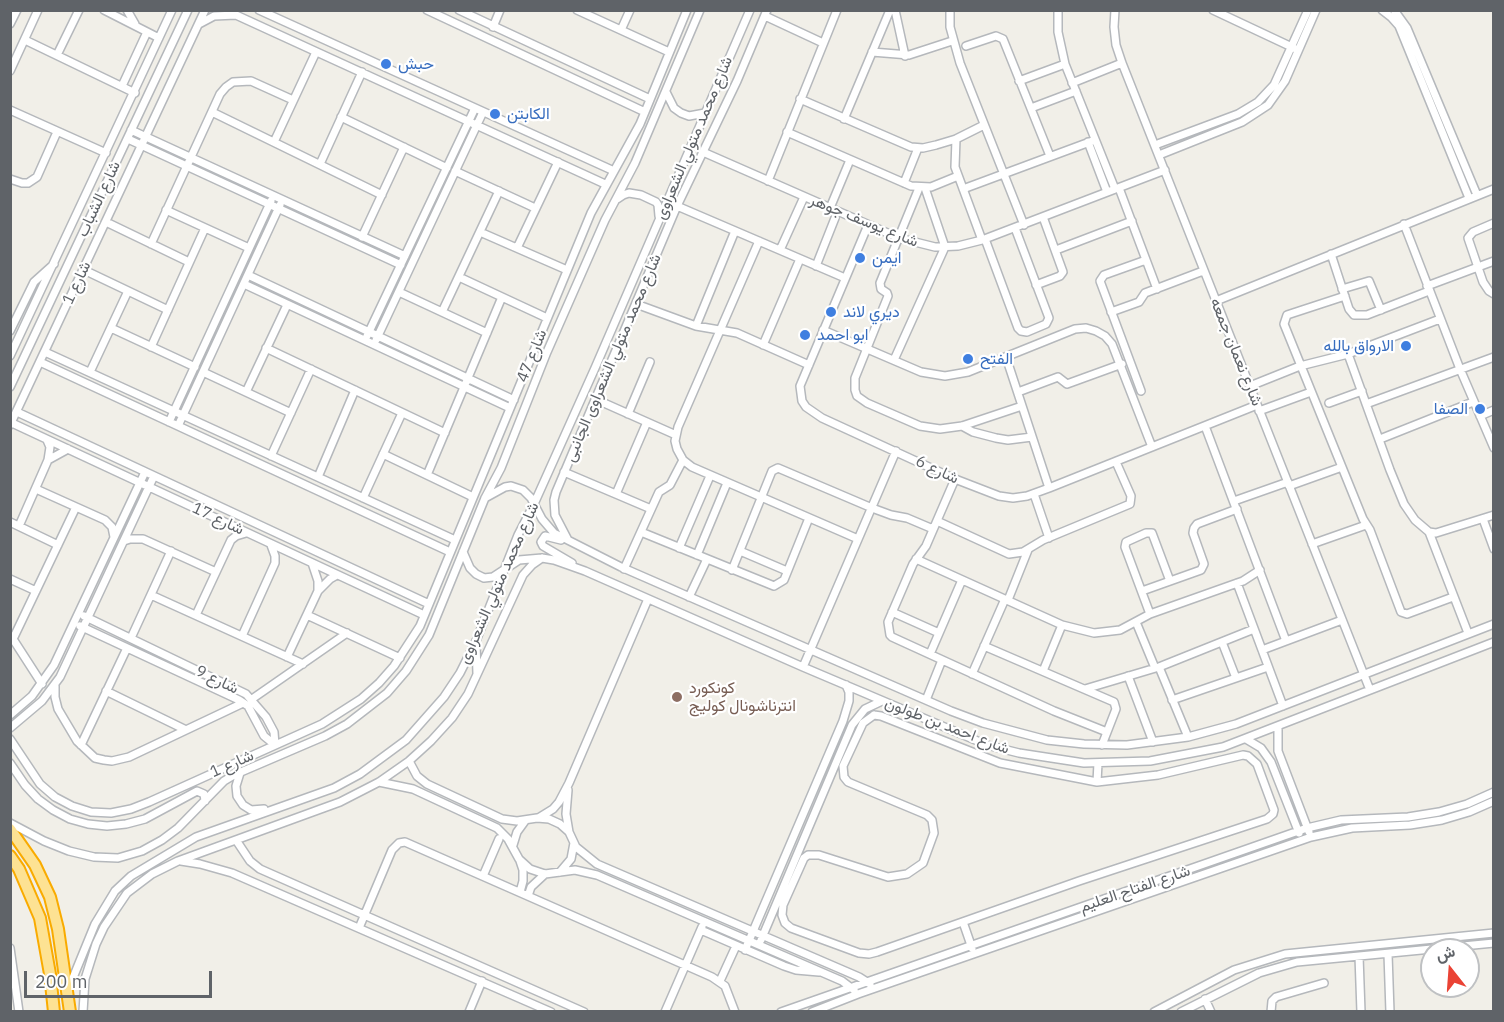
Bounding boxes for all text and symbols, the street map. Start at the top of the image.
place label: حبش [398,54,434,74]
street label: شارع محمد متولي الشعراوى [651,54,737,222]
marker: حبش [379,57,393,71]
place label: الكابتن [507,104,550,124]
marker: الكابتن [488,107,502,121]
street label: شارع الشباب [73,158,125,240]
street label: شارع يوسف جوهر [807,191,921,251]
place label: ايمن [872,248,901,268]
street label: شارع محمد متولي الشعراوى الجانبى [560,251,666,465]
marker: ايمن [853,251,867,265]
street label: شارع 1 [59,258,95,308]
street label: شارع نعمان جمعه [1206,295,1266,409]
place label: ديري لاند [843,302,900,322]
marker: ديري لاند [824,305,838,319]
place label: ابو احمد [817,325,868,345]
street label: شارع 47 [513,327,551,385]
marker: ابو احمد [798,328,812,342]
place label: الارواق بالله [1323,336,1394,356]
marker: الارواق بالله [1399,339,1413,353]
place label: الفتح [980,349,1013,369]
marker: الفتح [961,352,975,366]
place label: الصفا [1434,399,1468,419]
marker: الصفا [1473,402,1487,416]
street label: شارع 6 [912,452,962,488]
street label: شارع 17 [189,499,247,539]
street label: شارع محمد متولي الشعراوى [455,499,543,667]
street label: شارع 9 [192,661,242,699]
place label: كونكورد انترناشونال كوليج [689,678,796,716]
marker: كونكورد انترناشونال كوليج [670,690,684,704]
street label: شارع احمد بن طولون [882,693,1012,759]
street label: شارع 1 [207,746,257,782]
street label: شارع الفتاح العليم [1077,861,1193,917]
north arrow [1420,938,1480,998]
text: ش [1433,940,1457,965]
scale bar [27,959,214,997]
text: 200 m [35,970,87,993]

